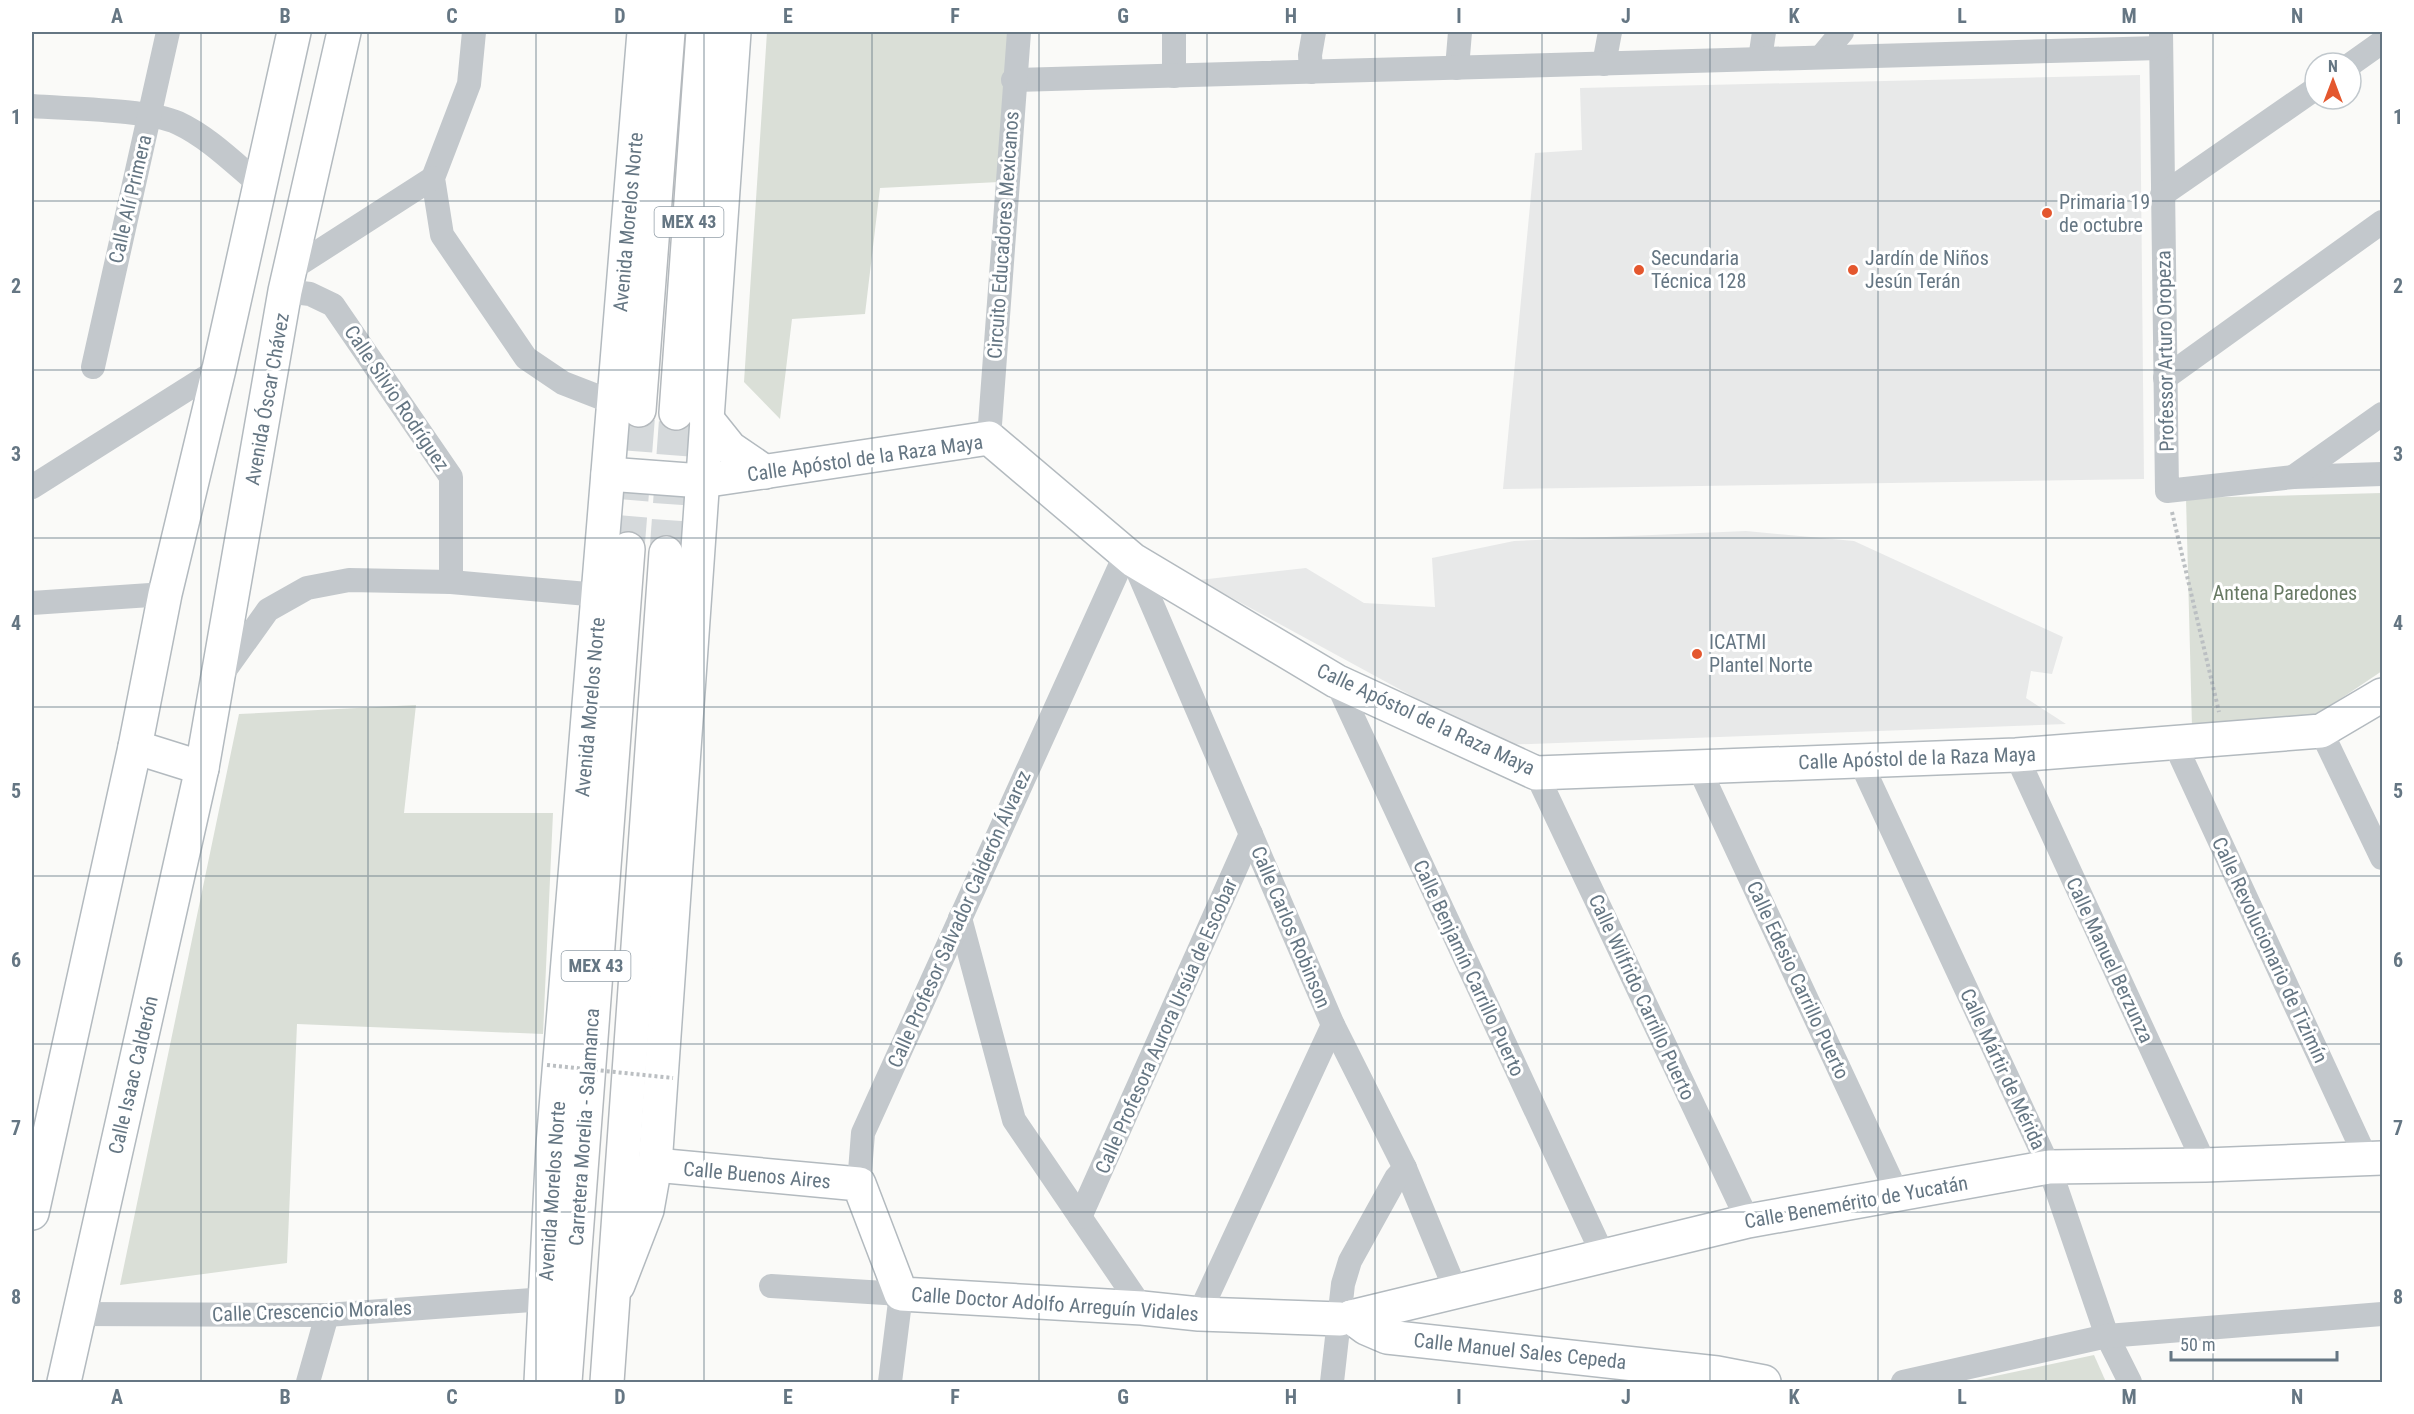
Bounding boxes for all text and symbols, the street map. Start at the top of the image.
text: A [111,4,123,28]
text: B [279,4,291,28]
text: C [446,4,458,28]
text: D [614,4,626,28]
text: E [783,4,793,28]
text: F [950,4,960,28]
text: G [1117,4,1129,28]
text: H [1285,4,1297,28]
text: I [1456,4,1462,28]
text: J [1621,4,1631,28]
text: K [1788,4,1800,28]
text: L [1957,4,1967,28]
text: M [2121,4,2137,28]
text: N [2291,4,2303,28]
north arrow [2303,51,2363,111]
text: N [2328,57,2338,76]
text: 1 [11,105,21,129]
text: 1 [2393,105,2403,129]
street label: Circuito Educadores Mexicanos [982,110,1024,360]
street label: Avenida Morelos Norte [608,131,648,313]
street label: Calle Alí Primera [104,132,156,266]
place label: Primaria 19 de octubre [2059,190,2150,237]
marker: Primaria 19 de octubre [2040,206,2054,220]
road number: MEX 43 [654,207,724,237]
place label: Secundaria Técnica 128 [1651,246,1746,293]
place label: Jardín de Niños Jesún Terán [1865,246,1989,293]
street label: Professor Arturo Oropeza [2151,250,2179,452]
marker: Secundaria Técnica 128 [1632,263,1646,277]
marker: Jardín de Niños Jesún Terán [1846,263,1860,277]
text: 2 [11,274,21,298]
text: 2 [2393,274,2403,298]
street label: Avenida Óscar Chávez [240,311,294,487]
street label: Calle Silvio Rodríguez [339,321,455,475]
street label: Calle Apóstol de la Raza Maya [746,430,984,486]
text: 3 [11,442,21,466]
text: 3 [2393,442,2403,466]
park label: Antena Paredones [2213,581,2357,605]
text: 4 [11,611,21,635]
text: 4 [2393,611,2403,635]
street label: Avenida Morelos Norte [570,616,610,798]
place label: ICATMI Plantel Norte [1709,630,1813,677]
marker: ICATMI Plantel Norte [1690,647,1704,661]
street label: Calle Apóstol de la Raza Maya [1313,658,1539,780]
street label: Calle Apóstol de la Raza Maya [1798,742,2036,774]
street label: Calle Profesor Salvador Calderón Álvarez [882,767,1036,1071]
text: 5 [11,779,21,803]
text: 5 [2393,779,2403,803]
street label: Calle Revolucionario de Tizimín [2207,833,2333,1067]
street label: Calle Carlos Robinson [1246,843,1336,1011]
street label: Calle Benjamín Carrillo Puerto [1408,856,1530,1080]
street label: Calle Manuel Berzunza [2061,874,2159,1046]
street label: Calle Profesora Aurora Ursúa de Escobar [1090,875,1242,1177]
street label: Calle Edesio Carrillo Puerto [1742,877,1854,1083]
street label: Calle Wilfrido Carrillo Puerto [1584,890,1700,1104]
text: 6 [11,948,21,972]
text: 6 [2393,948,2403,972]
road number: MEX 43 [562,951,630,981]
street label: Calle Mártir de Mérida [1955,985,2051,1153]
street label: Calle Isaac Calderón [103,994,163,1156]
street label: Carretera Morelia - Salamanca [564,1007,604,1247]
street label: Avenida Morelos Norte [534,1100,570,1282]
text: 7 [11,1116,21,1140]
text: 7 [2393,1116,2403,1140]
street label: Calle Buenos Aires [682,1157,832,1193]
street label: Calle Benemérito de Yucatán [1742,1171,1970,1233]
street label: Calle Doctor Adolfo Arreguín Vidales [910,1282,1200,1326]
text: 8 [11,1285,21,1309]
text: 8 [2393,1285,2403,1309]
street label: Calle Crescencio Morales [212,1296,412,1326]
scale bar [2171,1324,2338,1362]
street label: Calle Manuel Sales Cepeda [1412,1328,1628,1374]
text: 50 m [2180,1334,2215,1355]
text: A [111,1385,123,1409]
text: B [279,1385,291,1409]
text: C [446,1385,458,1409]
text: D [614,1385,626,1409]
text: E [783,1385,793,1409]
text: F [950,1385,960,1409]
text: G [1117,1385,1129,1409]
text: H [1285,1385,1297,1409]
text: I [1456,1385,1462,1409]
text: J [1621,1385,1631,1409]
text: K [1788,1385,1800,1409]
text: L [1957,1385,1967,1409]
text: M [2121,1385,2137,1409]
text: N [2291,1385,2303,1409]

